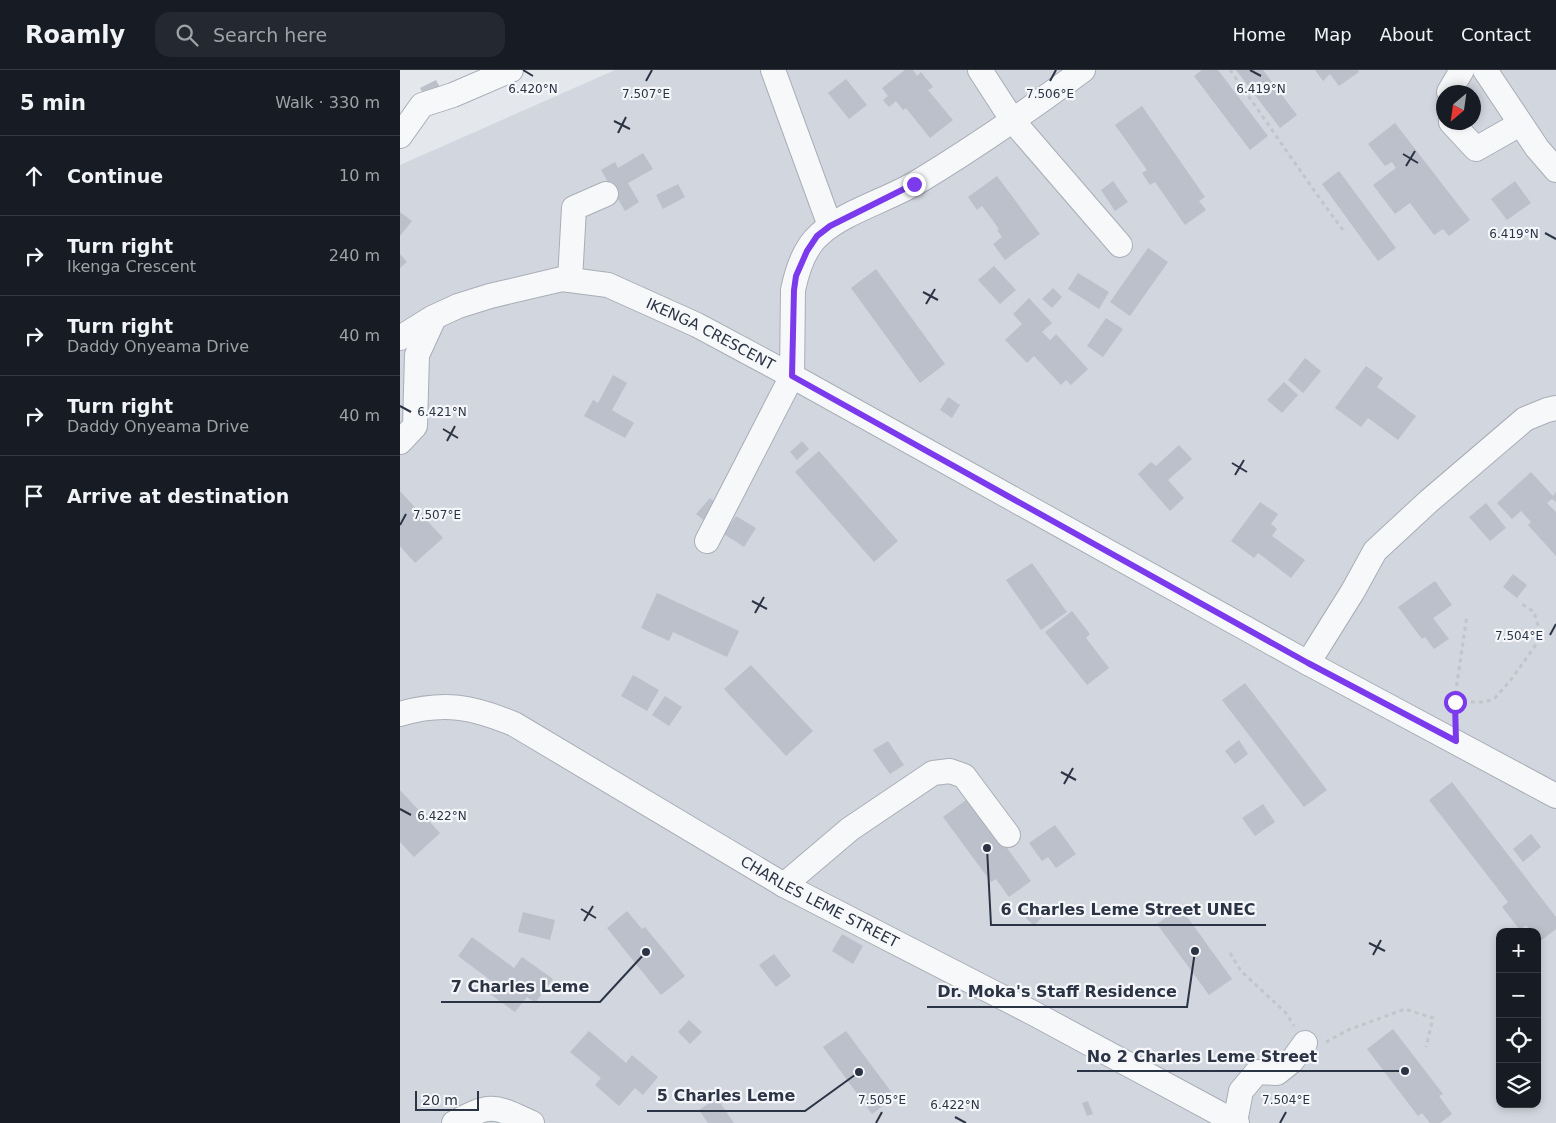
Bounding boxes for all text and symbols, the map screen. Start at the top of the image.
search box [155,12,505,57]
text: Roamly [25,21,125,49]
icon: search [173,21,201,49]
text: Search here [213,24,327,46]
text: Home [1233,24,1286,45]
text: Map [1314,24,1352,45]
text: About [1380,24,1433,45]
text: Contact [1461,24,1531,45]
text: 6.420°N [508,82,558,96]
text: 6.419°N [1236,82,1286,96]
north arrow [1436,85,1481,130]
text: 7.507°E [622,87,670,101]
text: 7.506°E [1026,87,1074,101]
text: 5 min [20,91,86,115]
text: Walk · 330 m [275,93,380,112]
icon: ahead [20,162,48,190]
text: Continue [67,165,163,187]
text: 10 m [339,166,380,185]
route end [903,173,926,196]
text: 6.419°N [1489,227,1539,241]
text: Turn right [67,235,173,257]
icon: right [20,242,48,270]
text: 240 m [329,246,380,265]
text: Ikenga Crescent [67,257,196,276]
street label: IKENGA CRESCENT [643,294,779,375]
text: Turn right [67,315,173,337]
icon: right [20,322,48,350]
text: 40 m [339,326,380,345]
text: Daddy Onyeama Drive [67,337,249,356]
text: Turn right [67,395,173,417]
icon: right [20,402,48,430]
text: 6.421°N [417,405,467,419]
text: 40 m [339,406,380,425]
text: Daddy Onyeama Drive [67,417,249,436]
icon: arrive [20,482,48,510]
text: Arrive at destination [67,485,289,507]
text: 7.507°E [413,508,461,522]
text: 7.504°E [1495,629,1543,643]
route start [1444,691,1467,714]
text: 6.422°N [417,809,467,823]
street label: CHARLES LEME STREET [737,852,903,952]
callout: 6 Charles Leme Street UNEC [991,894,1266,925]
text: 6 Charles Leme Street UNEC [1000,900,1256,919]
map controls [1496,928,1541,1108]
button: + [1496,928,1541,973]
callout: 7 Charles Leme [441,971,600,1002]
button: − [1496,973,1541,1018]
callout: Dr. Moka's Staff Residence [927,976,1187,1007]
text: 7 Charles Leme [451,977,589,996]
text: Dr. Moka's Staff Residence [937,982,1177,1001]
button: locate [1496,1018,1541,1063]
callout: No 2 Charles Leme Street [1077,1040,1327,1071]
text: No 2 Charles Leme Street [1087,1047,1318,1066]
button: layers [1496,1063,1541,1108]
callout: 5 Charles Leme [647,1080,805,1111]
text: 5 Charles Leme [657,1086,795,1105]
scale bar [415,1088,479,1111]
text: 20 m [422,1092,458,1108]
text: 7.505°E [858,1093,906,1107]
text: 7.504°E [1262,1093,1310,1107]
text: 6.422°N [930,1098,980,1112]

